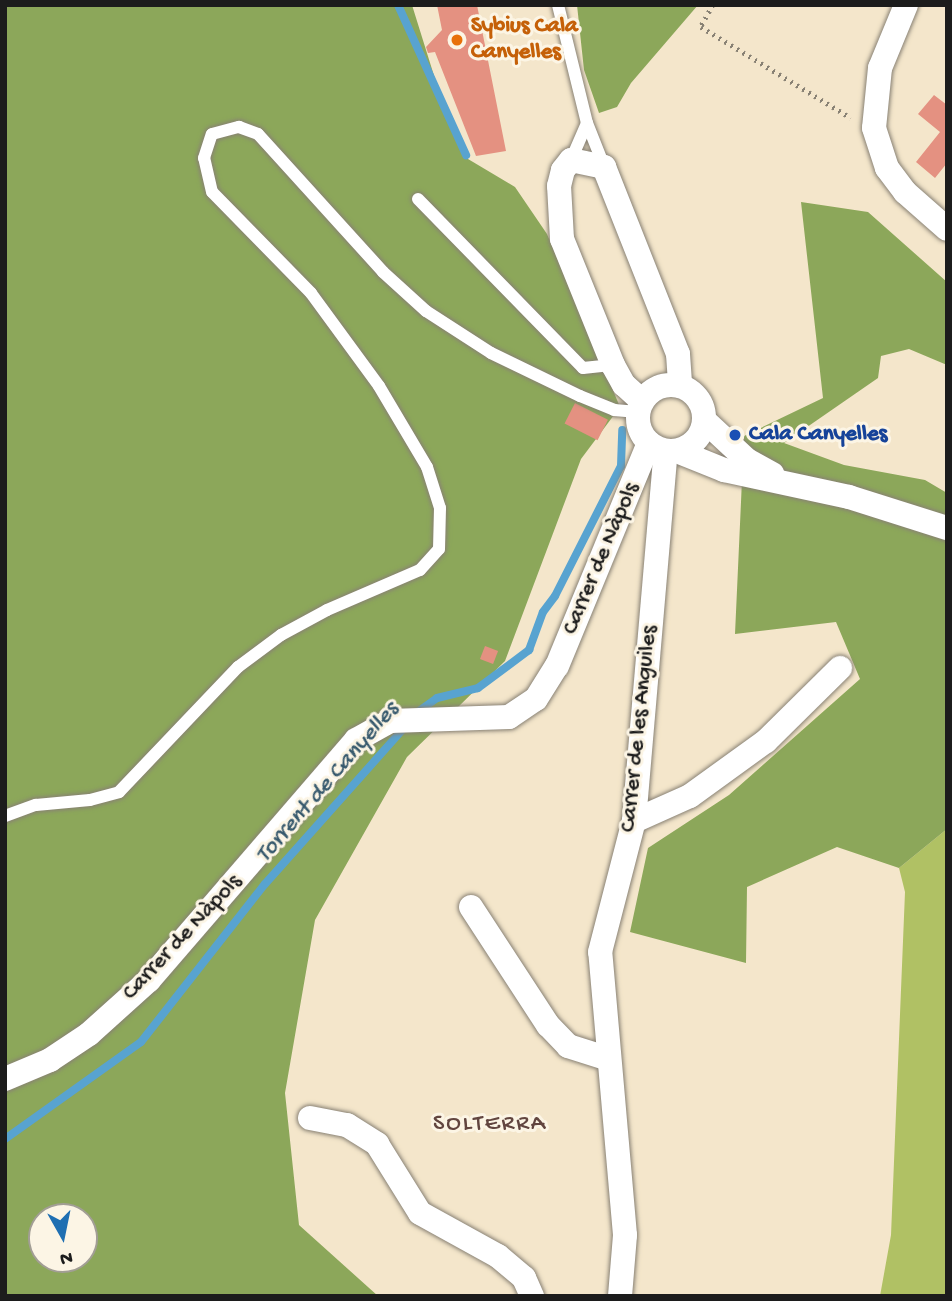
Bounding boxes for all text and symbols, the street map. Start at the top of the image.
place label: Sybius Cala Canyelles [471,13,578,67]
marker: Sybius Cala Canyelles [449,32,465,48]
place label: Cala Canyelles [749,421,887,449]
marker: Cala Canyelles [727,427,743,443]
street label: Carrer de Nàpols [558,479,646,639]
street label: Carrer de les Anguiles [615,624,665,834]
water label: Torrent de Canyelles [250,697,406,869]
street label: Carrer de Nàpols [118,869,248,1007]
district label: SOLTERRA [434,1111,546,1139]
north arrow [28,1203,98,1273]
text: N [58,1245,74,1270]

